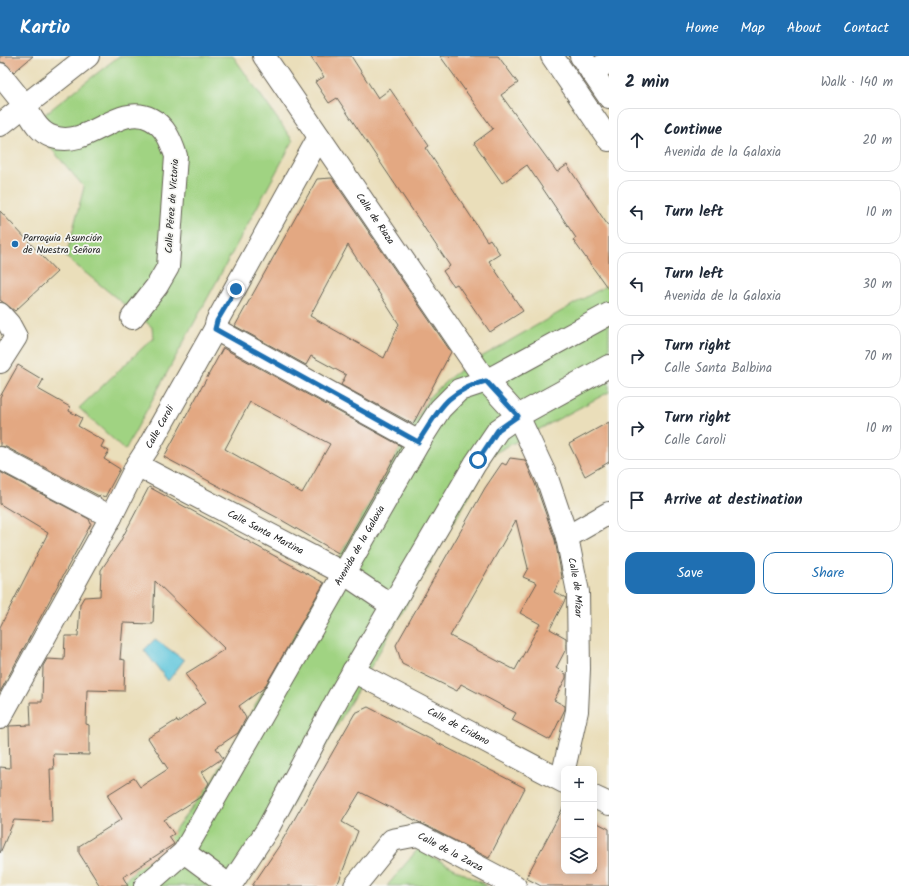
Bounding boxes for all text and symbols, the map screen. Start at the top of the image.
text: Kartio [20,13,70,43]
text: Home [685,17,719,39]
text: Map [741,17,765,39]
text: About [787,17,821,39]
text: Contact [843,17,889,39]
text: 2 min [625,69,669,96]
text: Walk · 140 m [821,72,893,93]
text: Continue [664,118,722,142]
icon: ahead [626,129,648,151]
text: 20 m [862,130,892,151]
text: Avenida de la Galaxia [664,142,781,163]
street label: Calle Pérez de Victoria [161,158,183,254]
street label: Calle de Riaza [352,190,399,248]
text: Turn left [664,200,724,224]
icon: left [626,201,648,223]
text: 10 m [866,202,892,223]
place label: Parroquia Asunción de Nuestra Señora [23,230,102,258]
marker: Parroquia Asunción de Nuestra Señora [10,239,20,249]
text: Turn left [664,262,724,286]
icon: left [626,273,648,295]
text: 30 m [863,274,892,295]
route end [227,280,245,298]
text: Avenida de la Galaxia [664,286,781,307]
text: Turn right [664,334,731,358]
icon: right [626,345,648,367]
text: 70 m [864,346,892,367]
text: Calle Santa Balbina [664,358,772,379]
street label: Calle Caroli [141,402,179,452]
text: Turn right [664,406,731,430]
icon: right [626,417,648,439]
text: 10 m [866,418,892,439]
text: Calle Caroli [664,430,726,451]
route start [469,451,487,469]
text: Arrive at destination [664,488,803,512]
icon: arrive [626,489,648,511]
street label: Avenida de la Galaxia [330,502,389,589]
street label: Calle Santa Martina [224,506,307,559]
button: Save [625,552,755,594]
button: Share [763,552,893,594]
street label: Calle de Mízar [563,556,586,618]
street label: Calle de Eridano [424,703,493,750]
map controls [561,766,597,874]
button: + [561,766,597,802]
button: − [561,802,597,838]
street label: Calle de la Zarza [415,828,486,876]
button: layers [561,838,597,874]

